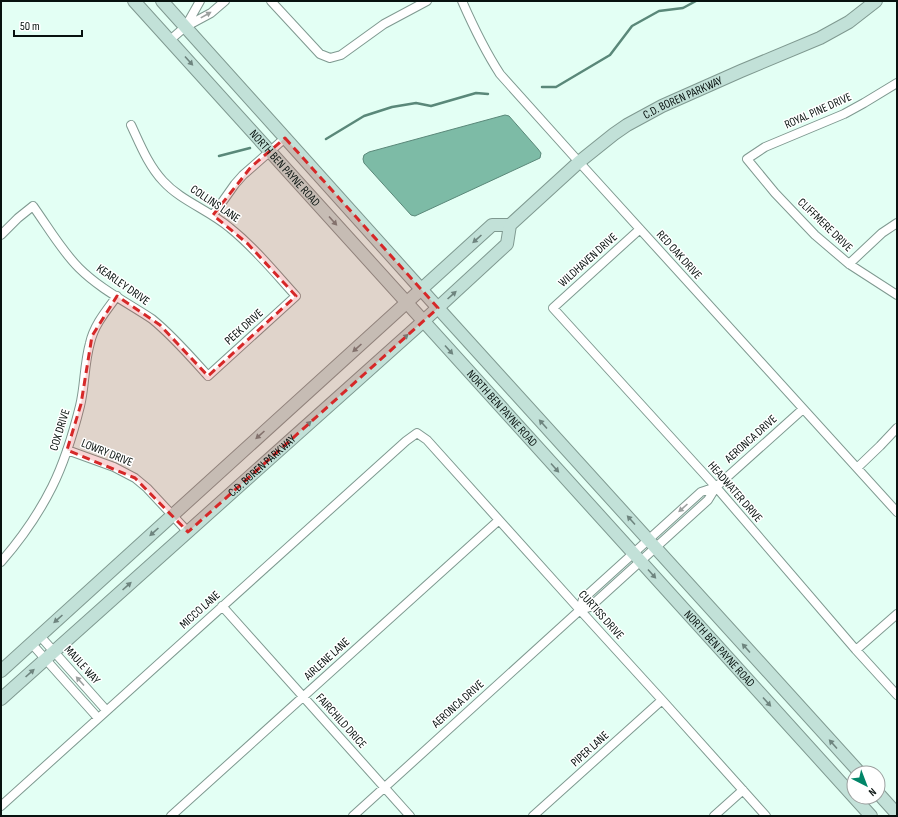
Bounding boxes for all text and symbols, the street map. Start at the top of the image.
scale bar [14,12,82,38]
one-way arrow [200,12,212,19]
text: 50 m [20,19,40,34]
one-way arrow [184,56,193,66]
street label: C.D. BOREN PARKWAY [640,73,725,122]
street label: ROYAL PINE DRIVE [782,90,854,132]
street label: NORTH BEN PAYNE ROAD [246,126,324,210]
street label: COLLINS LANE [187,182,243,226]
street label: CLIFFMERE DRIVE [794,195,856,255]
one-way arrow [328,216,338,226]
street label: RED OAK DRIVE [653,227,705,283]
street label: WILDHAVEN DRIVE [555,230,621,290]
one-way arrow [472,234,482,244]
street label: KEARLEY DRIVE [94,261,153,309]
one-way arrow [447,291,457,300]
street label: PEEK DRIVE [222,306,266,348]
one-way arrow [399,334,410,343]
one-way arrow [352,343,362,353]
one-way arrow [445,345,454,356]
street label: NORTH BEN PAYNE ROAD [464,367,541,450]
street label: COX DRIVE [47,407,73,453]
street label: AERONCA DRIVE [721,412,780,467]
one-way arrow [539,419,548,429]
one-way arrow [303,421,312,430]
street label: C.D. BOREN PARKWAY [225,431,299,500]
one-way arrow [255,431,266,440]
street label: LOWRY DRIVE [79,436,135,470]
street label: HEADWATER DRIVE [705,459,765,525]
one-way arrow [551,462,560,473]
one-way arrow [679,503,688,512]
one-way arrow [626,515,635,526]
one-way arrow [149,527,159,537]
one-way arrow [647,569,657,579]
one-way arrow [122,582,132,591]
street label: CURTISS DRIVE [575,587,627,643]
street label: MICCO LANE [177,588,223,632]
street label: NORTH BEN PAYNE ROAD [681,607,758,690]
one-way arrow [52,615,63,624]
street label: AIRLENE LANE [300,635,353,684]
street label: MAULE WAY [61,643,103,687]
one-way arrow [742,643,751,653]
one-way arrow [25,668,35,678]
one-way arrow [76,676,85,687]
street label: AERONCA DRIVE [428,677,487,732]
street label: FAIRCHILD DRICE [312,690,370,752]
one-way arrow [763,697,772,707]
street label: PIPER LANE [568,728,612,770]
one-way arrow [829,739,838,749]
north arrow [846,765,886,805]
text: N [866,785,879,799]

